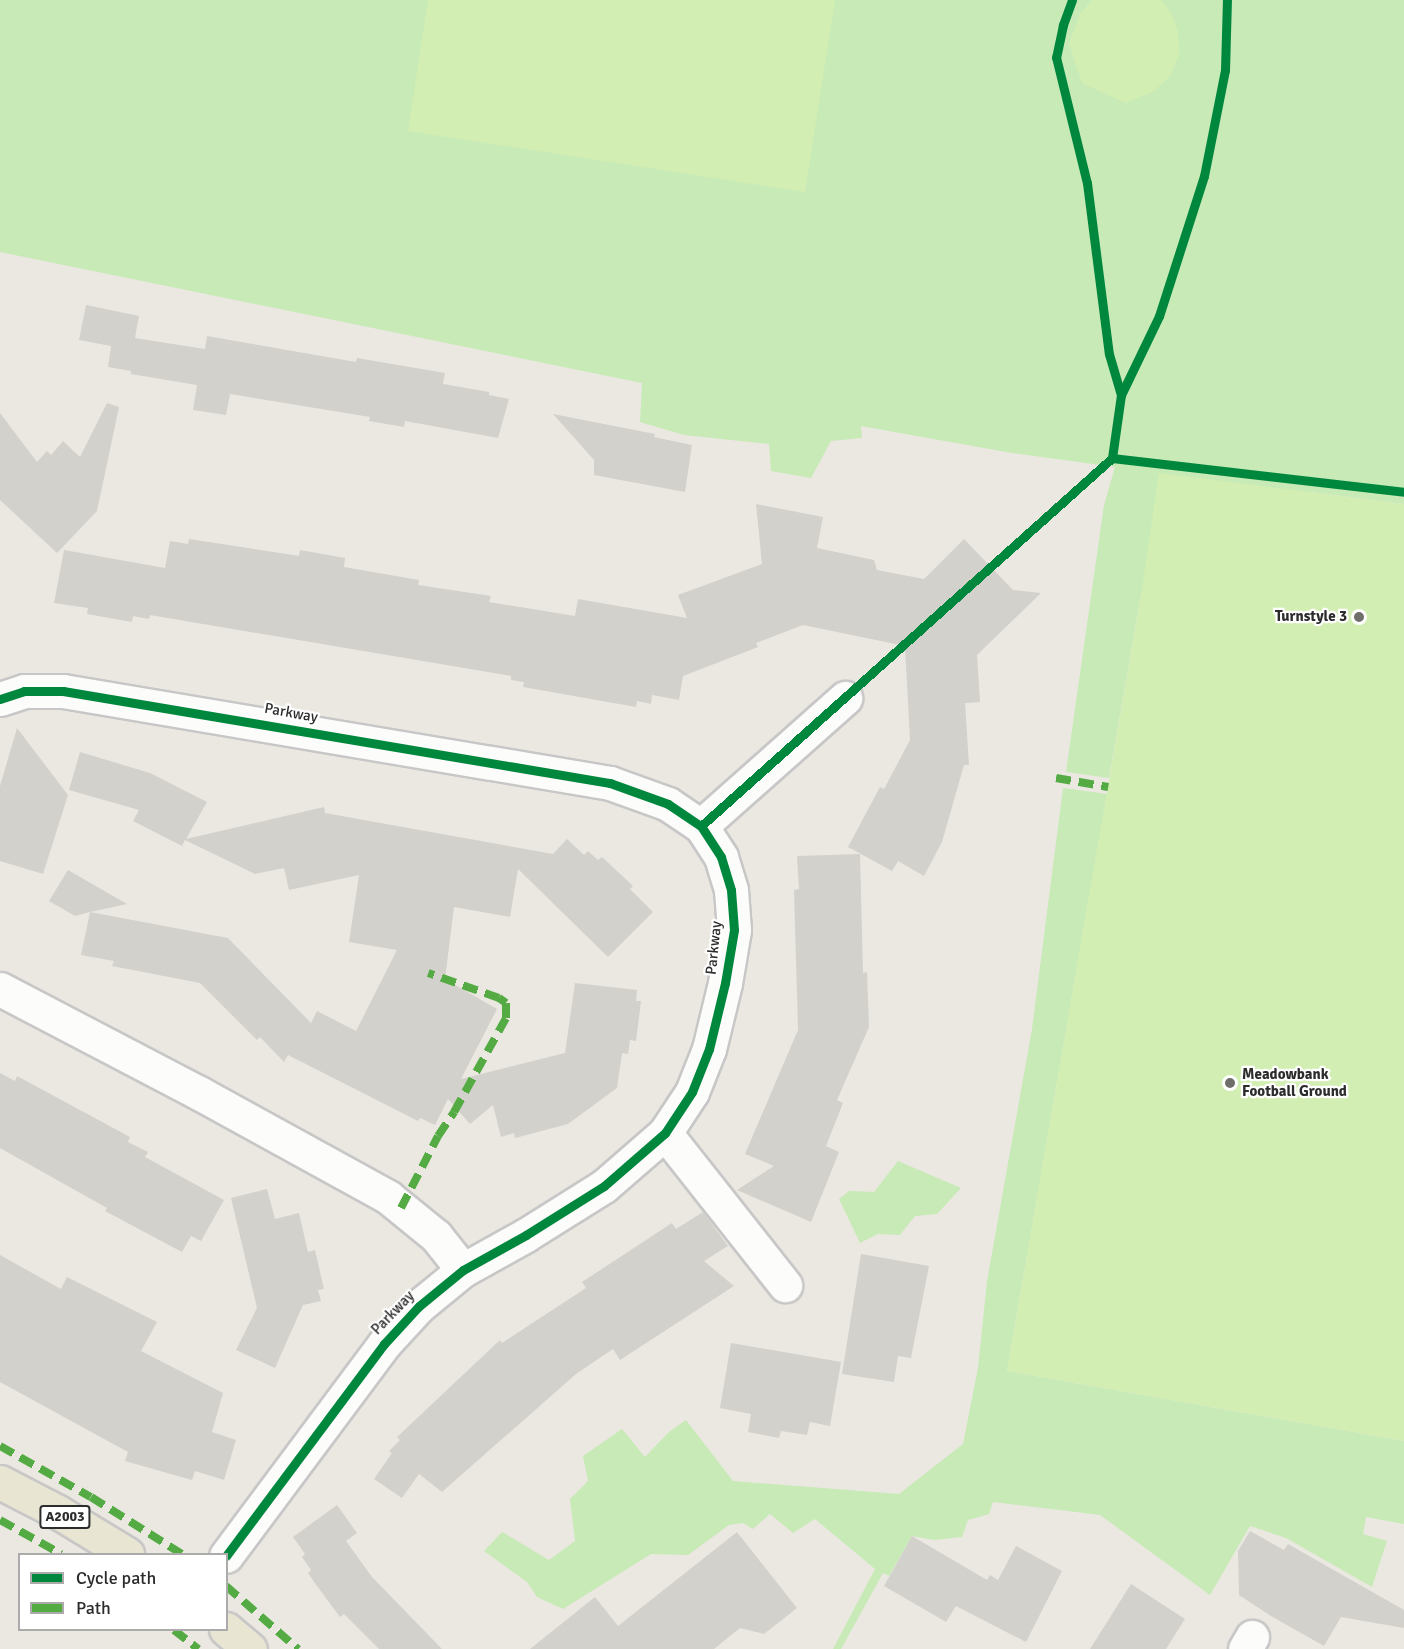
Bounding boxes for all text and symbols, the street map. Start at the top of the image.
place label: Turnstyle 3 [1275,608,1347,626]
marker: Turnstyle 3 [1352,610,1366,624]
street label: Parkway [263,699,319,727]
street label: Parkway [702,920,726,976]
place label: Meadowbank Football Ground [1242,1065,1347,1100]
marker: Meadowbank Football Ground [1223,1076,1237,1090]
street label: Parkway [368,1287,418,1339]
road number: A2003 [38,1506,92,1528]
legend [18,1553,228,1631]
text: Cycle path [76,1567,156,1589]
text: Path [76,1597,111,1619]

